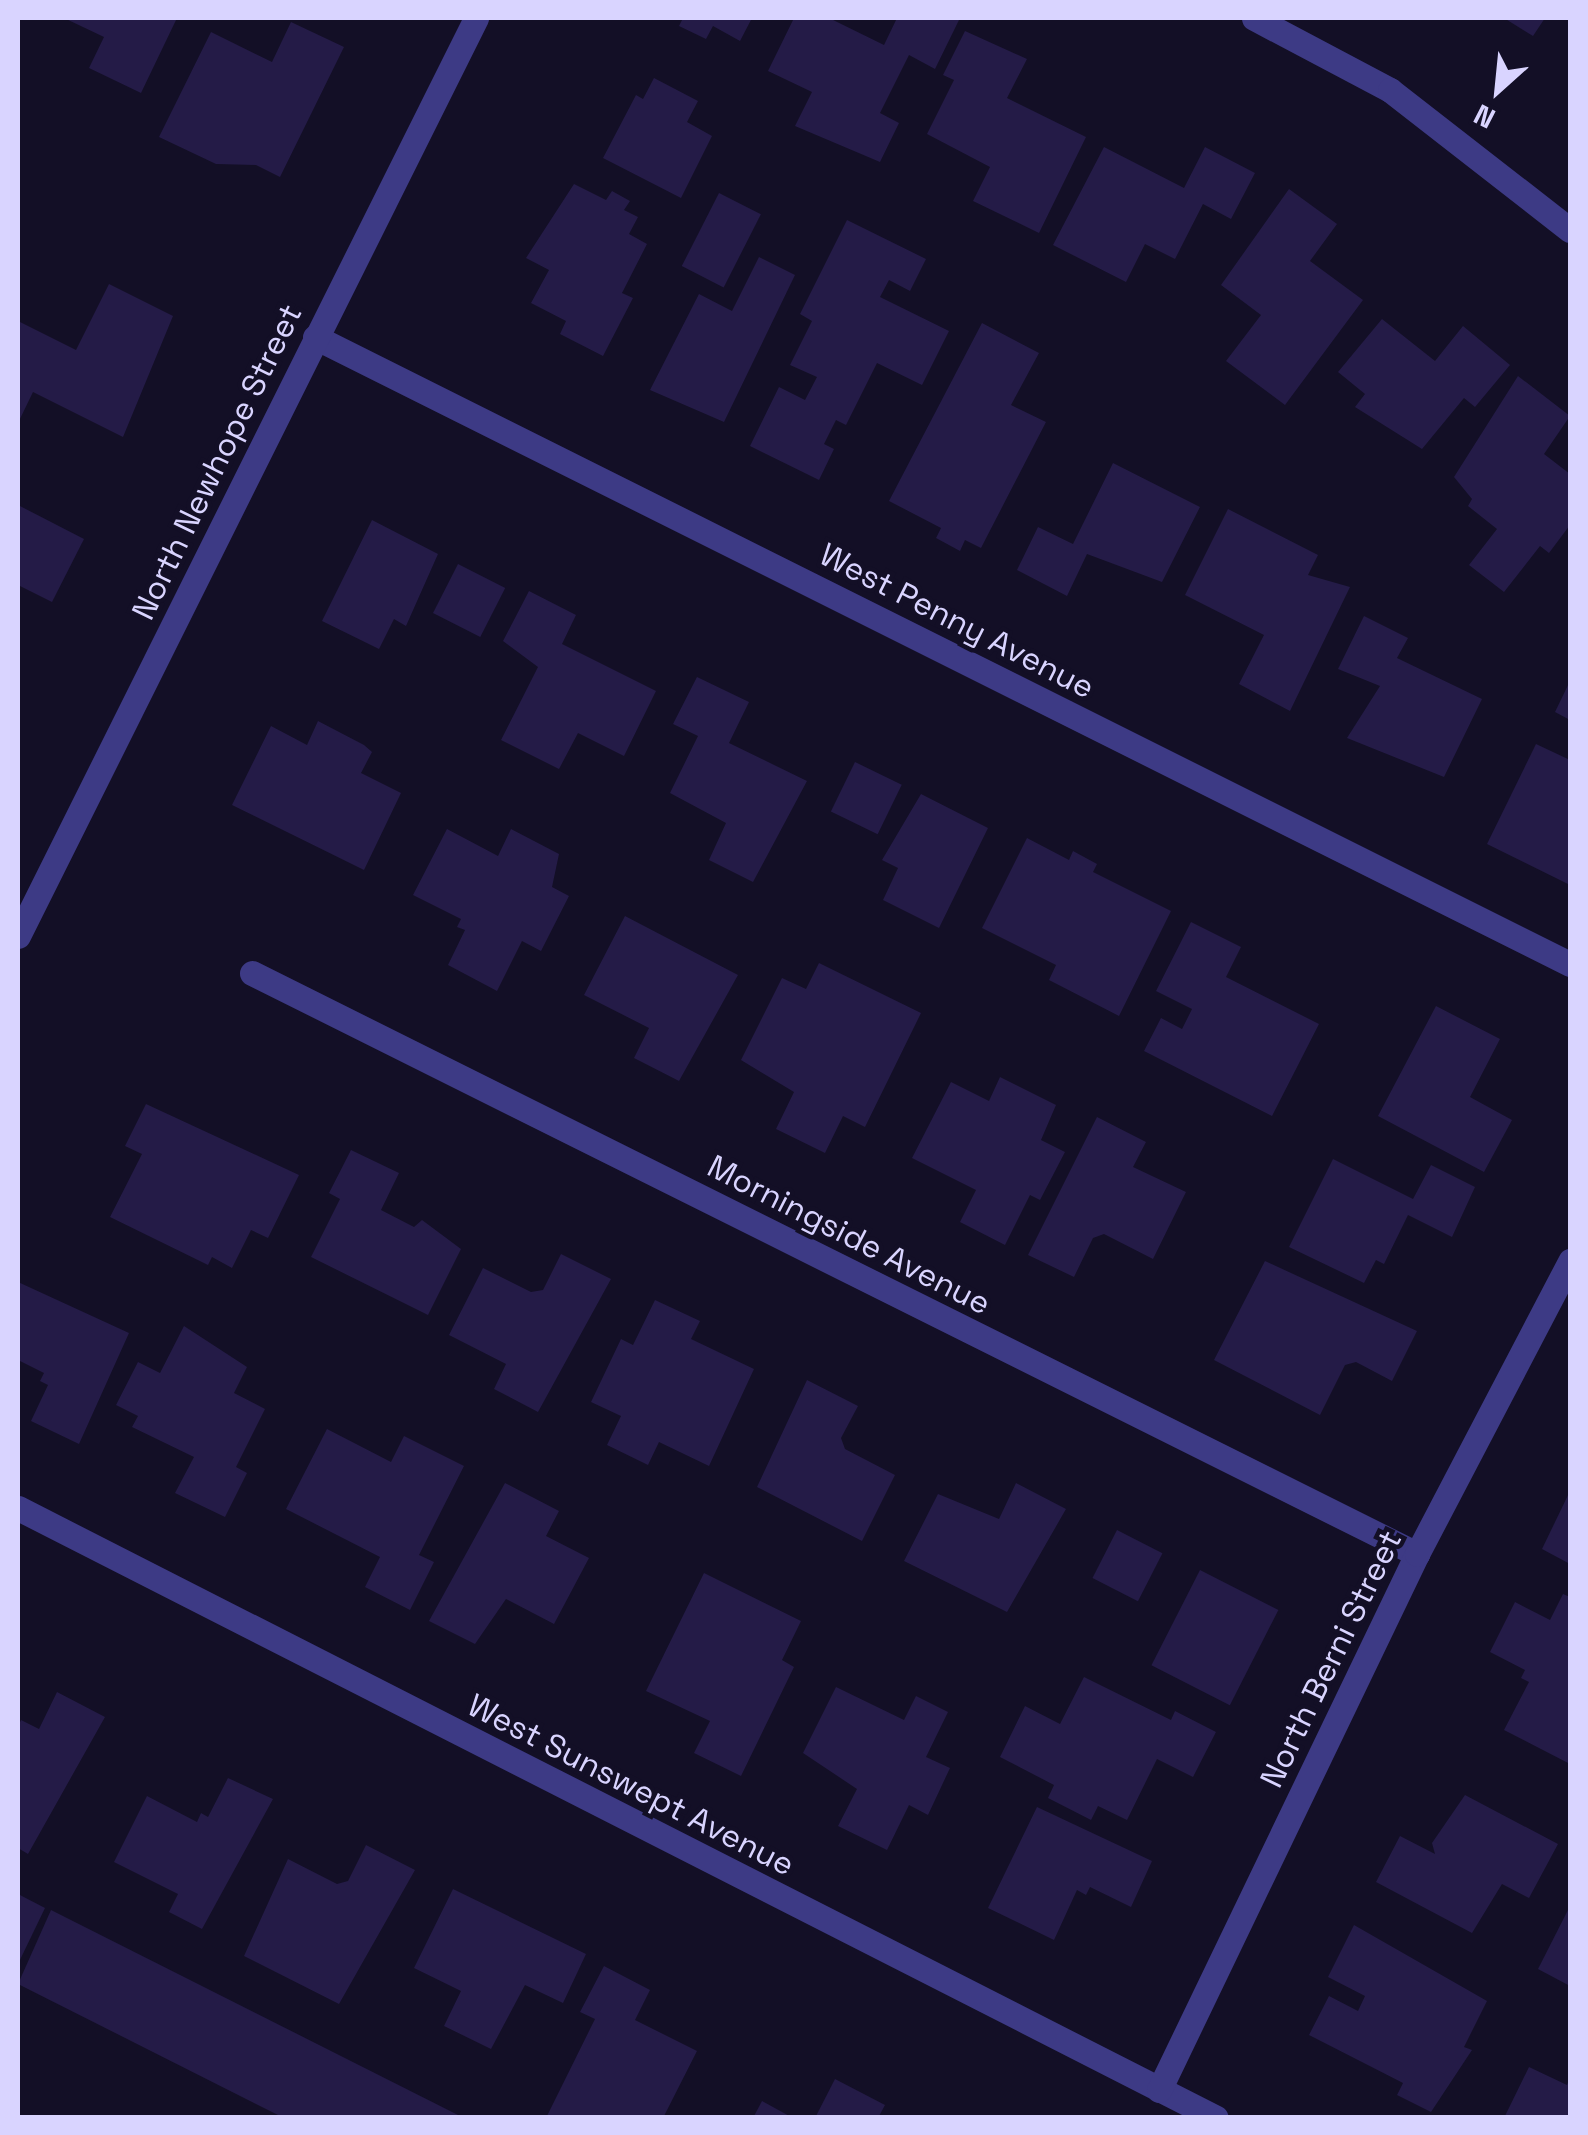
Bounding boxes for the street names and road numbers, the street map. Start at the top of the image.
street label: North Newhope Street [124,298,310,626]
street label: West Penny Avenue [813,535,1101,707]
street label: Morningside Avenue [701,1147,997,1323]
street label: North Berni Street [1252,1524,1410,1794]
street label: West Sunswept Avenue [461,1686,801,1884]

